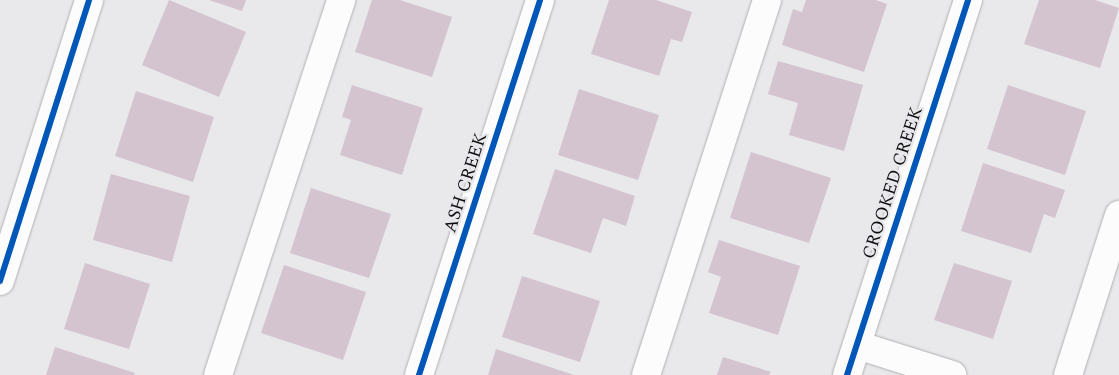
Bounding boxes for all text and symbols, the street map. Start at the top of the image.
street label: CROOKED CREEK [858,104,928,262]
street label: ASH CREEK [440,130,492,236]

